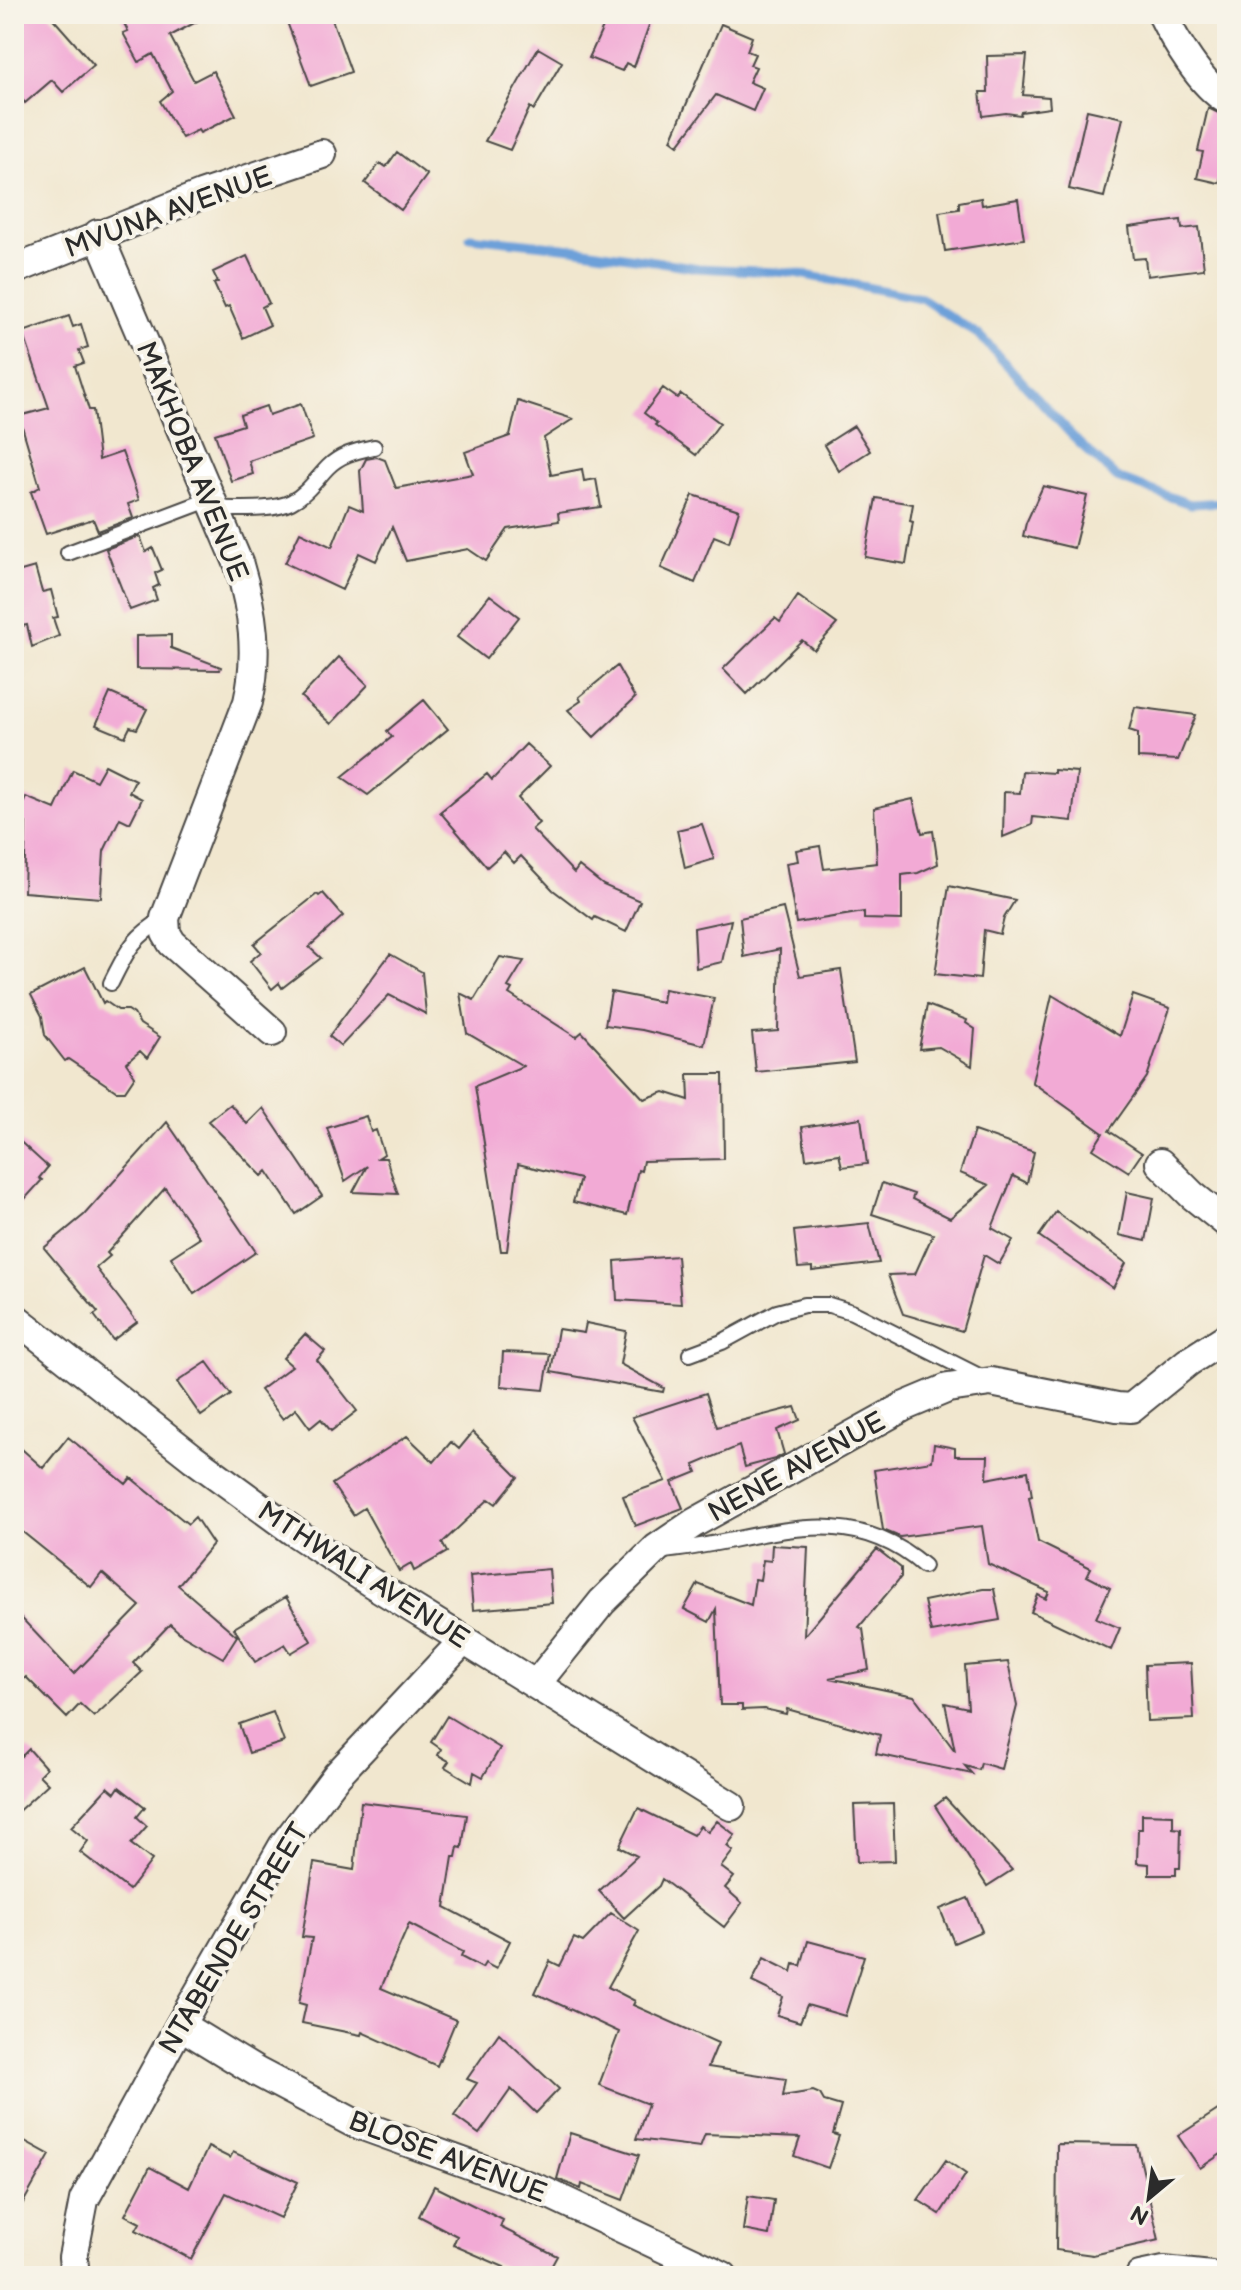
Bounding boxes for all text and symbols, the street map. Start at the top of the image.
street label: MVUNA AVENUE [60,160,277,265]
street label: MAKHOBA AVENUE [128,337,255,586]
street label: NENE AVENUE [703,1405,891,1530]
street label: MTHWALI AVENUE [251,1495,475,1656]
street label: NTABENDE STREET [152,1817,316,2060]
street label: BLOSE AVENUE [344,2105,551,2210]
north arrow [1109,2158,1189,2238]
text: N [1126,2198,1154,2230]

